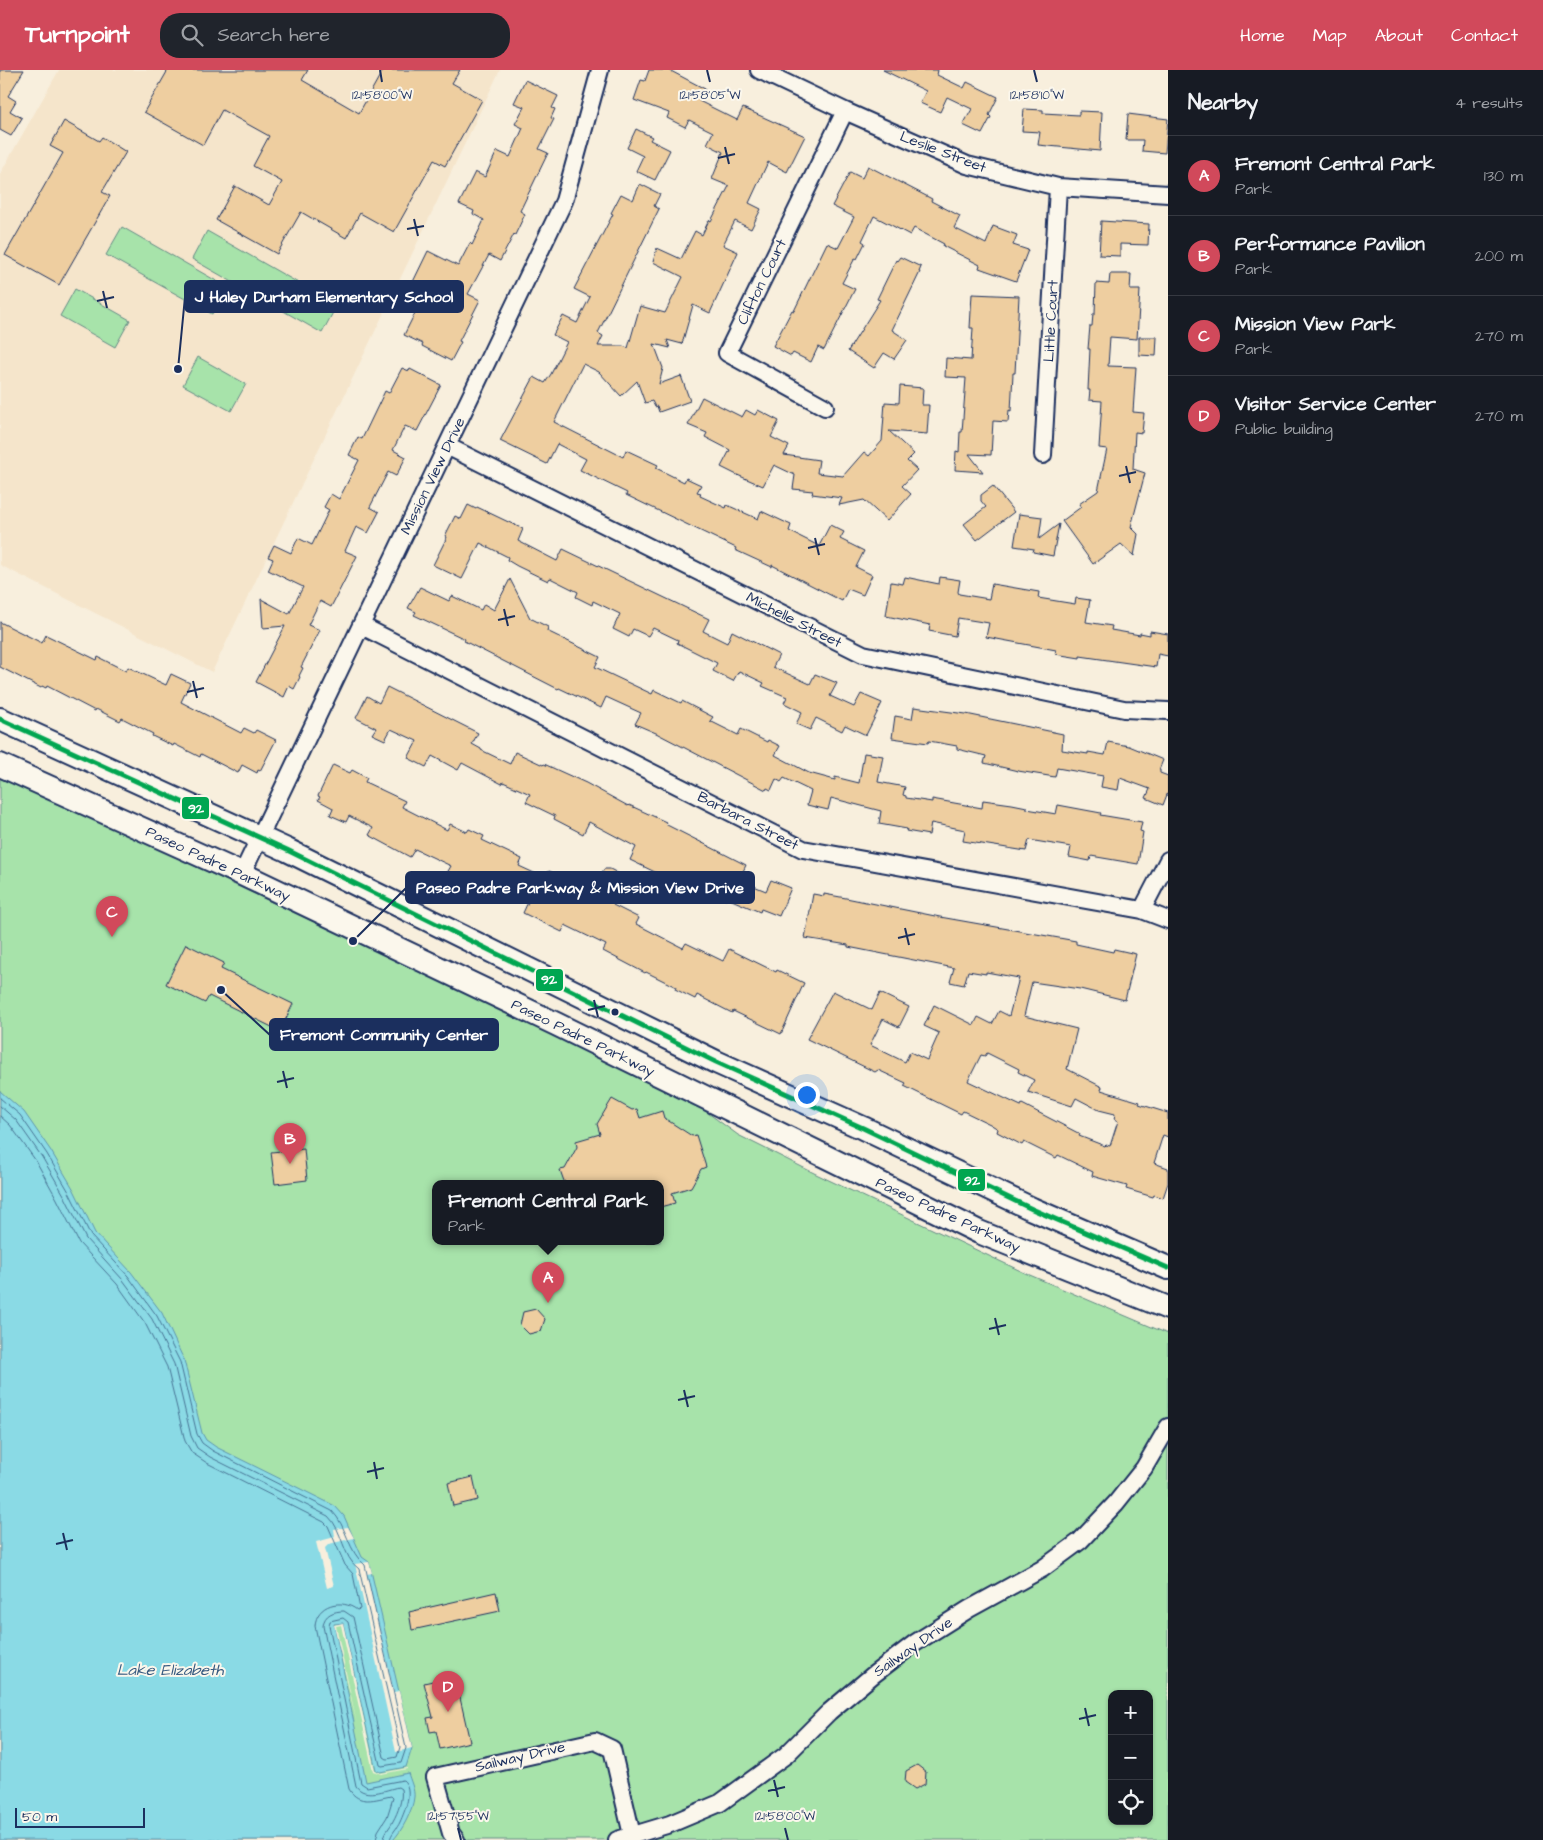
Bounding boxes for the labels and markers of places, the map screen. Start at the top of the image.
callout: J Haley Durham Elementary School [185,281,463,312]
callout: Paseo Padre Parkway & Mission View Drive [406,872,754,903]
pin: C [96,896,128,937]
unlabelled marker [610,1007,620,1017]
callout: Fremont Community Center [270,1019,498,1050]
pin: B [274,1123,306,1164]
pin: A [532,1262,564,1303]
pin: D [432,1671,464,1712]

